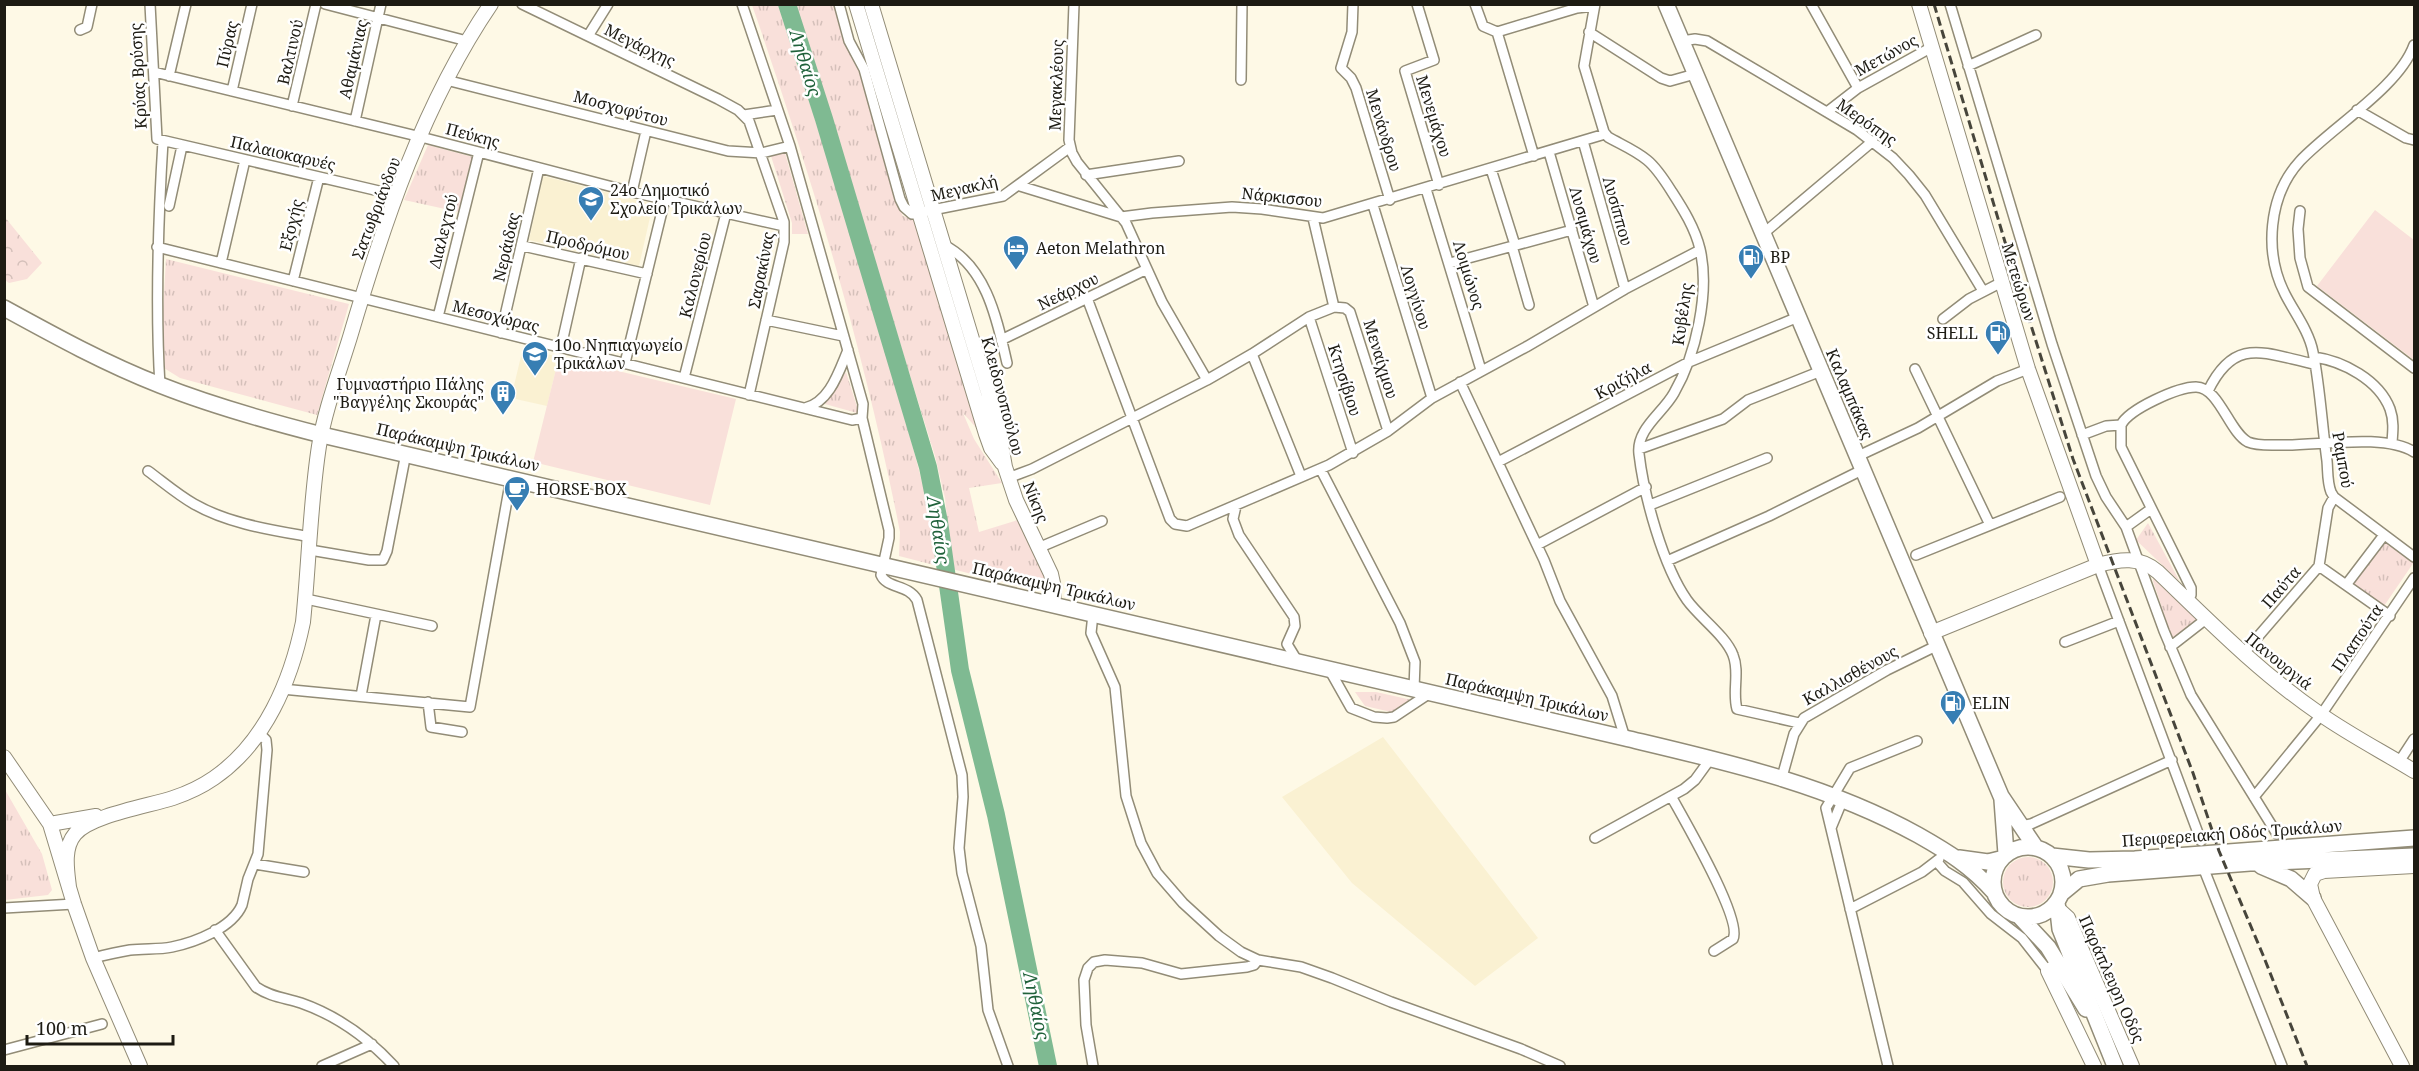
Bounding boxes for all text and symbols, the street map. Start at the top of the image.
street label: Βαλτινού [272,17,308,87]
street label: Αθαμάνιας [333,17,373,101]
street label: Πύρας [211,18,243,70]
street label: Μεγάρχης [601,18,680,72]
street label: Κρύας Βρύσης [124,22,152,130]
water label: Ληθαίος [784,25,828,100]
street label: Μετώνος [1851,29,1922,81]
street label: Μεγακλέους [1043,39,1069,131]
street label: Μενεμάχου [1411,72,1457,160]
street label: Μοσχοφύτου [571,85,671,131]
street label: Μενάνδρου [1361,86,1407,174]
street label: Μερόπης [1832,93,1902,151]
street label: Πεύκης [444,117,503,153]
street label: Παλαιοκαρυές [228,130,338,176]
street label: Σατωβριάνδου [346,154,406,262]
street label: Μεγακλή [928,170,1000,206]
street label: Λυσίππου [1598,174,1638,248]
place label: 24ο Δημοτικό Σχολείο Τρικάλων [610,179,743,219]
street label: Νάρκισσου [1241,182,1323,212]
school or university icon: 24ο Δημοτικό Σχολείο Τρικάλων [576,184,606,222]
street label: Λυσιμάχου [1565,184,1607,266]
street label: Διαλεχτού [423,192,463,270]
street label: Εξοχής [274,196,308,253]
street label: Νεράιδας [487,210,525,284]
street label: Προδρόμου [544,225,632,265]
street label: Σαρακίνας [743,229,779,310]
street label: Καλονερίου [674,230,716,320]
hotel icon: Aeton Melathron [1001,233,1031,271]
place label: Aeton Melathron [1036,237,1165,259]
street label: Λοιμώνος [1448,238,1490,313]
street label: Μετεώρων [1997,240,2041,324]
fuel station icon: BP [1736,242,1766,280]
place label: BP [1770,246,1790,268]
street label: Λογγίνου [1396,262,1436,332]
street label: Νεάρχου [1034,267,1102,315]
street label: Κυβέλης [1667,281,1697,347]
street label: Μεσοχώρας [450,295,542,338]
street label: Μεναίχμου [1359,317,1403,401]
fuel station icon: SHELL [1983,318,2013,356]
place label: SHELL [1927,322,1978,344]
place label: 10ο Νηπιαγωγείο Τρικάλων [554,334,683,374]
street label: Κλειδονοπούλου [977,334,1029,458]
school or university icon: 10ο Νηπιαγωγείο Τρικάλων [520,339,550,377]
street label: Κτησίβιου [1323,341,1367,419]
street label: Καλαμπάκας [1821,345,1879,443]
street label: Κριζήλα [1591,356,1655,404]
place label: Γυμναστήριο Πάλης "Βαγγέλης Σκουράς" [333,373,484,413]
building icon: Γυμναστήριο Πάλης "Βαγγέλης Σκουράς" [488,378,518,416]
street label: Παράκαμψη Τρικάλων [374,418,542,476]
street label: Ραμπού [2327,430,2359,490]
cafe icon: HORSE BOX [502,474,532,512]
place label: HORSE BOX [536,478,627,500]
street label: Νίκης [1018,478,1054,526]
water label: Ληθαίος [922,493,956,566]
street label: Παράκαμψη Τρικάλων [970,557,1138,615]
street label: Παύτα [2256,561,2306,613]
street label: Πλαπούτα [2326,600,2388,676]
street label: Πανουργιά [2241,627,2317,695]
street label: Καλλισθένους [1799,640,1902,710]
street label: Παράκαμψη Τρικάλων [1443,668,1611,726]
fuel station icon: ELIN [1938,688,1968,726]
place label: ELIN [1972,692,2010,714]
street label: Περιφερειακή Οδός Τρικάλων [2121,814,2343,852]
street label: Παράπλευρη Οδός [2074,912,2150,1047]
water label: Ληθαίος [1018,968,1056,1042]
scale bar [27,1008,172,1046]
text: 100 m [36,1016,88,1040]

